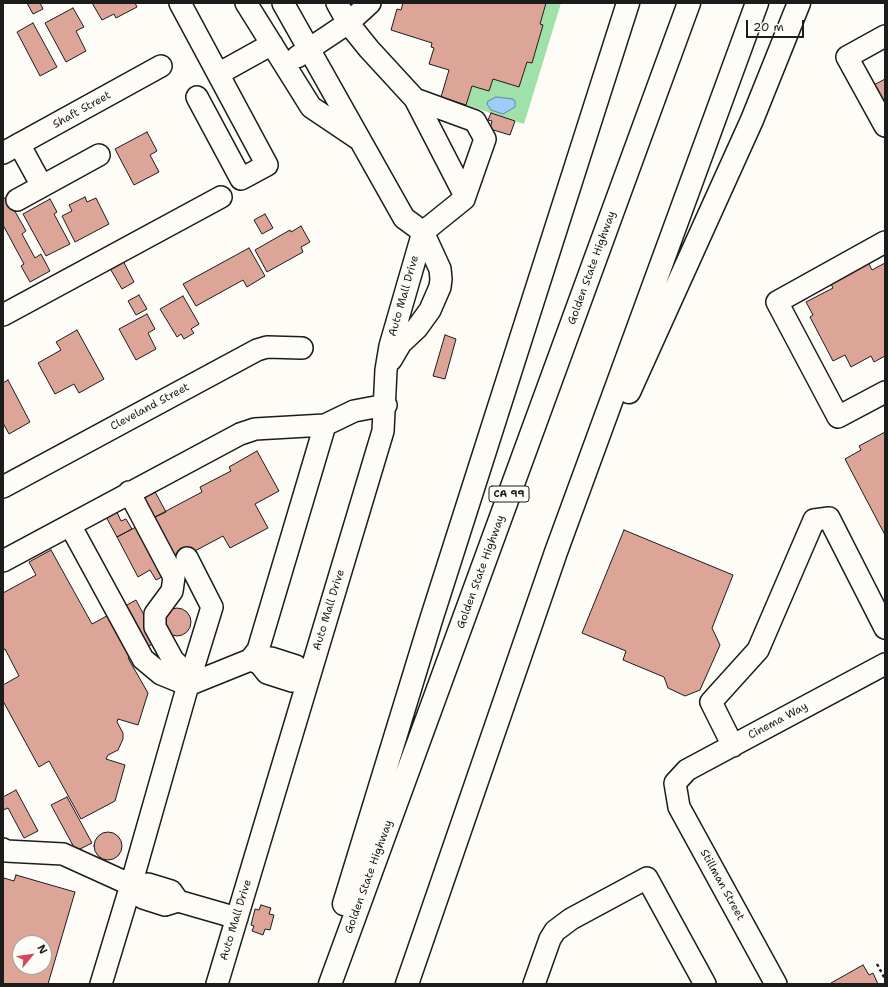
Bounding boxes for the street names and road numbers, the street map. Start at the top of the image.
street label: Shaft Street [51,89,113,131]
street label: Golden State Highway [565,209,619,327]
street label: Auto Mall Drive [386,254,422,338]
street label: Cleveland Street [108,381,192,433]
road number: CA 99 [489,486,529,502]
street label: Golden State Highway [454,513,508,631]
street label: Auto Mall Drive [310,568,348,652]
street label: Cinema Way [746,700,810,742]
street label: Golden State Highway [342,818,396,936]
street label: Stillman Street [697,847,747,923]
street label: Auto Mall Drive [217,878,255,962]

